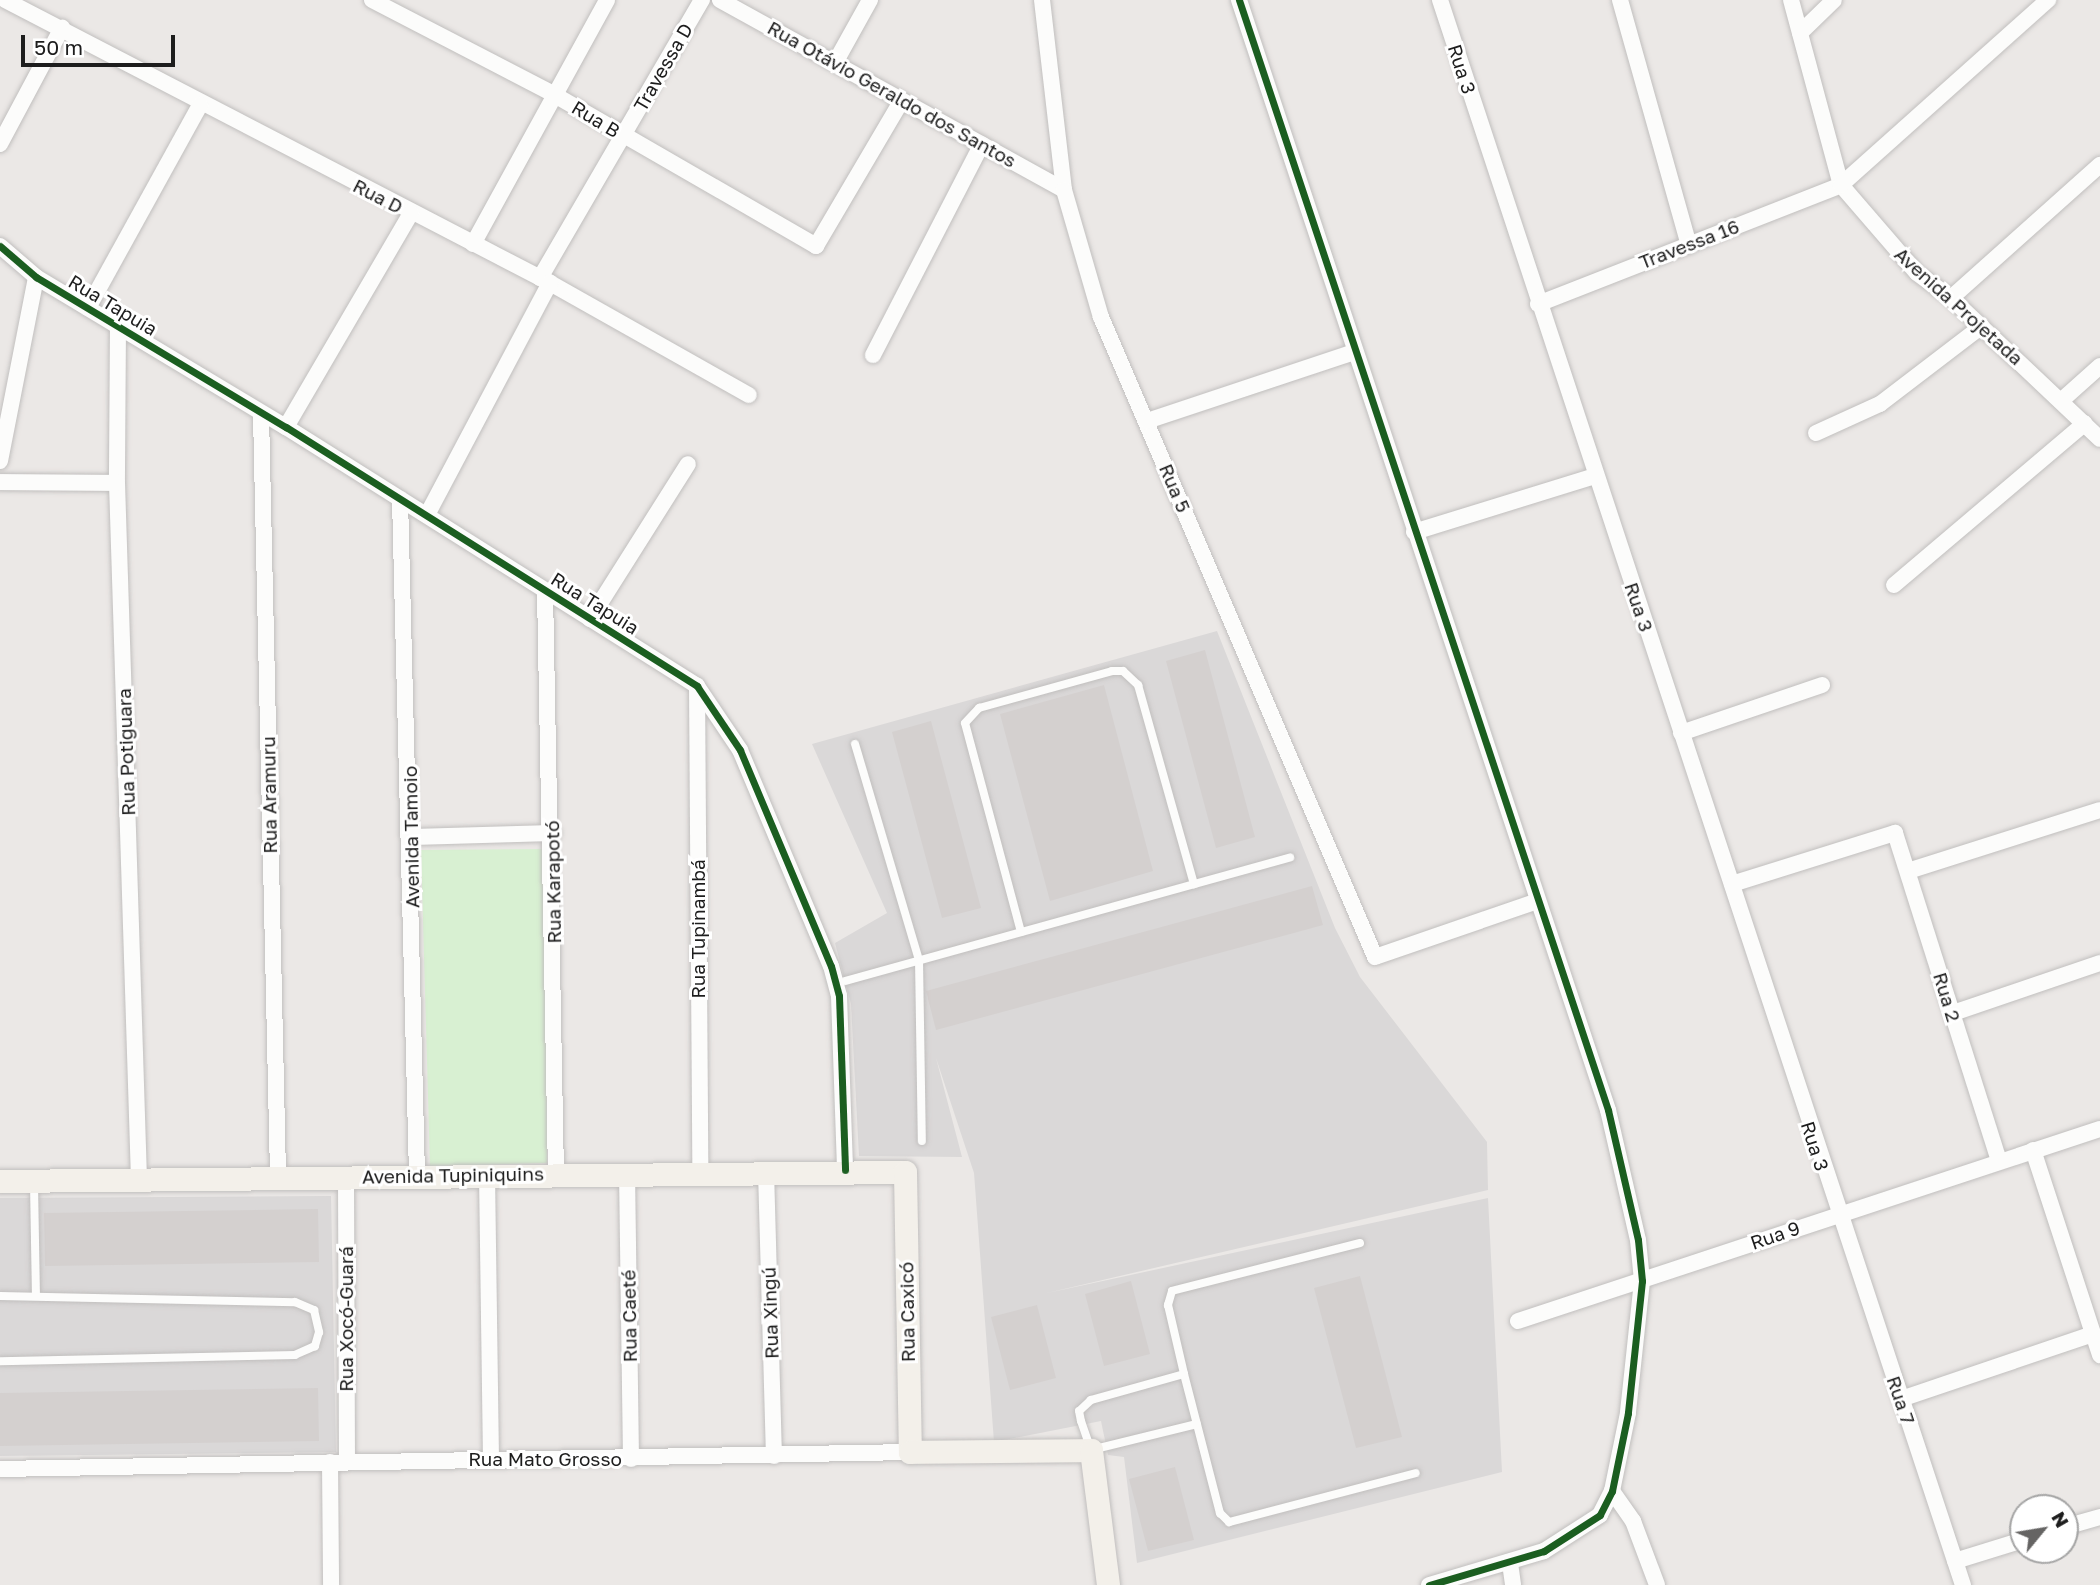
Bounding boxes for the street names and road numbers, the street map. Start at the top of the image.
street label: Rua Otávio Geraldo dos Santos [764,16,1020,172]
street label: Travessa D [629,19,697,115]
street label: Rua 3 [1443,41,1481,97]
street label: Rua B [568,96,624,142]
street label: Rua D [349,174,407,218]
street label: Travessa 16 [1636,214,1742,274]
street label: Avenida Projetada [1890,242,2028,370]
street label: Rua Tapuia [65,270,161,340]
street label: Rua 5 [1155,460,1195,516]
street label: Rua Tapuia [547,567,643,639]
street label: Rua 3 [1620,579,1658,635]
street label: Rua Potiguara [112,688,140,816]
street label: Rua Aramuru [257,736,281,854]
street label: Avenida Tamoio [398,766,424,908]
street label: Rua Karapotó [541,820,565,944]
street label: Rua Tupinambá [687,859,709,999]
street label: Rua 2 [1929,970,1965,1024]
street label: Rua 3 [1796,1118,1834,1174]
street label: Avenida Tupiniquins [362,1162,544,1188]
street label: Rua 9 [1747,1216,1803,1254]
street label: Rua Xocó-Guará [335,1246,357,1392]
street label: Rua Caxicó [895,1262,919,1362]
street label: Rua Xingú [757,1267,783,1359]
street label: Rua Caeté [617,1269,641,1363]
street label: Rua 7 [1882,1373,1920,1427]
street label: Rua Mato Grosso [468,1448,622,1470]

